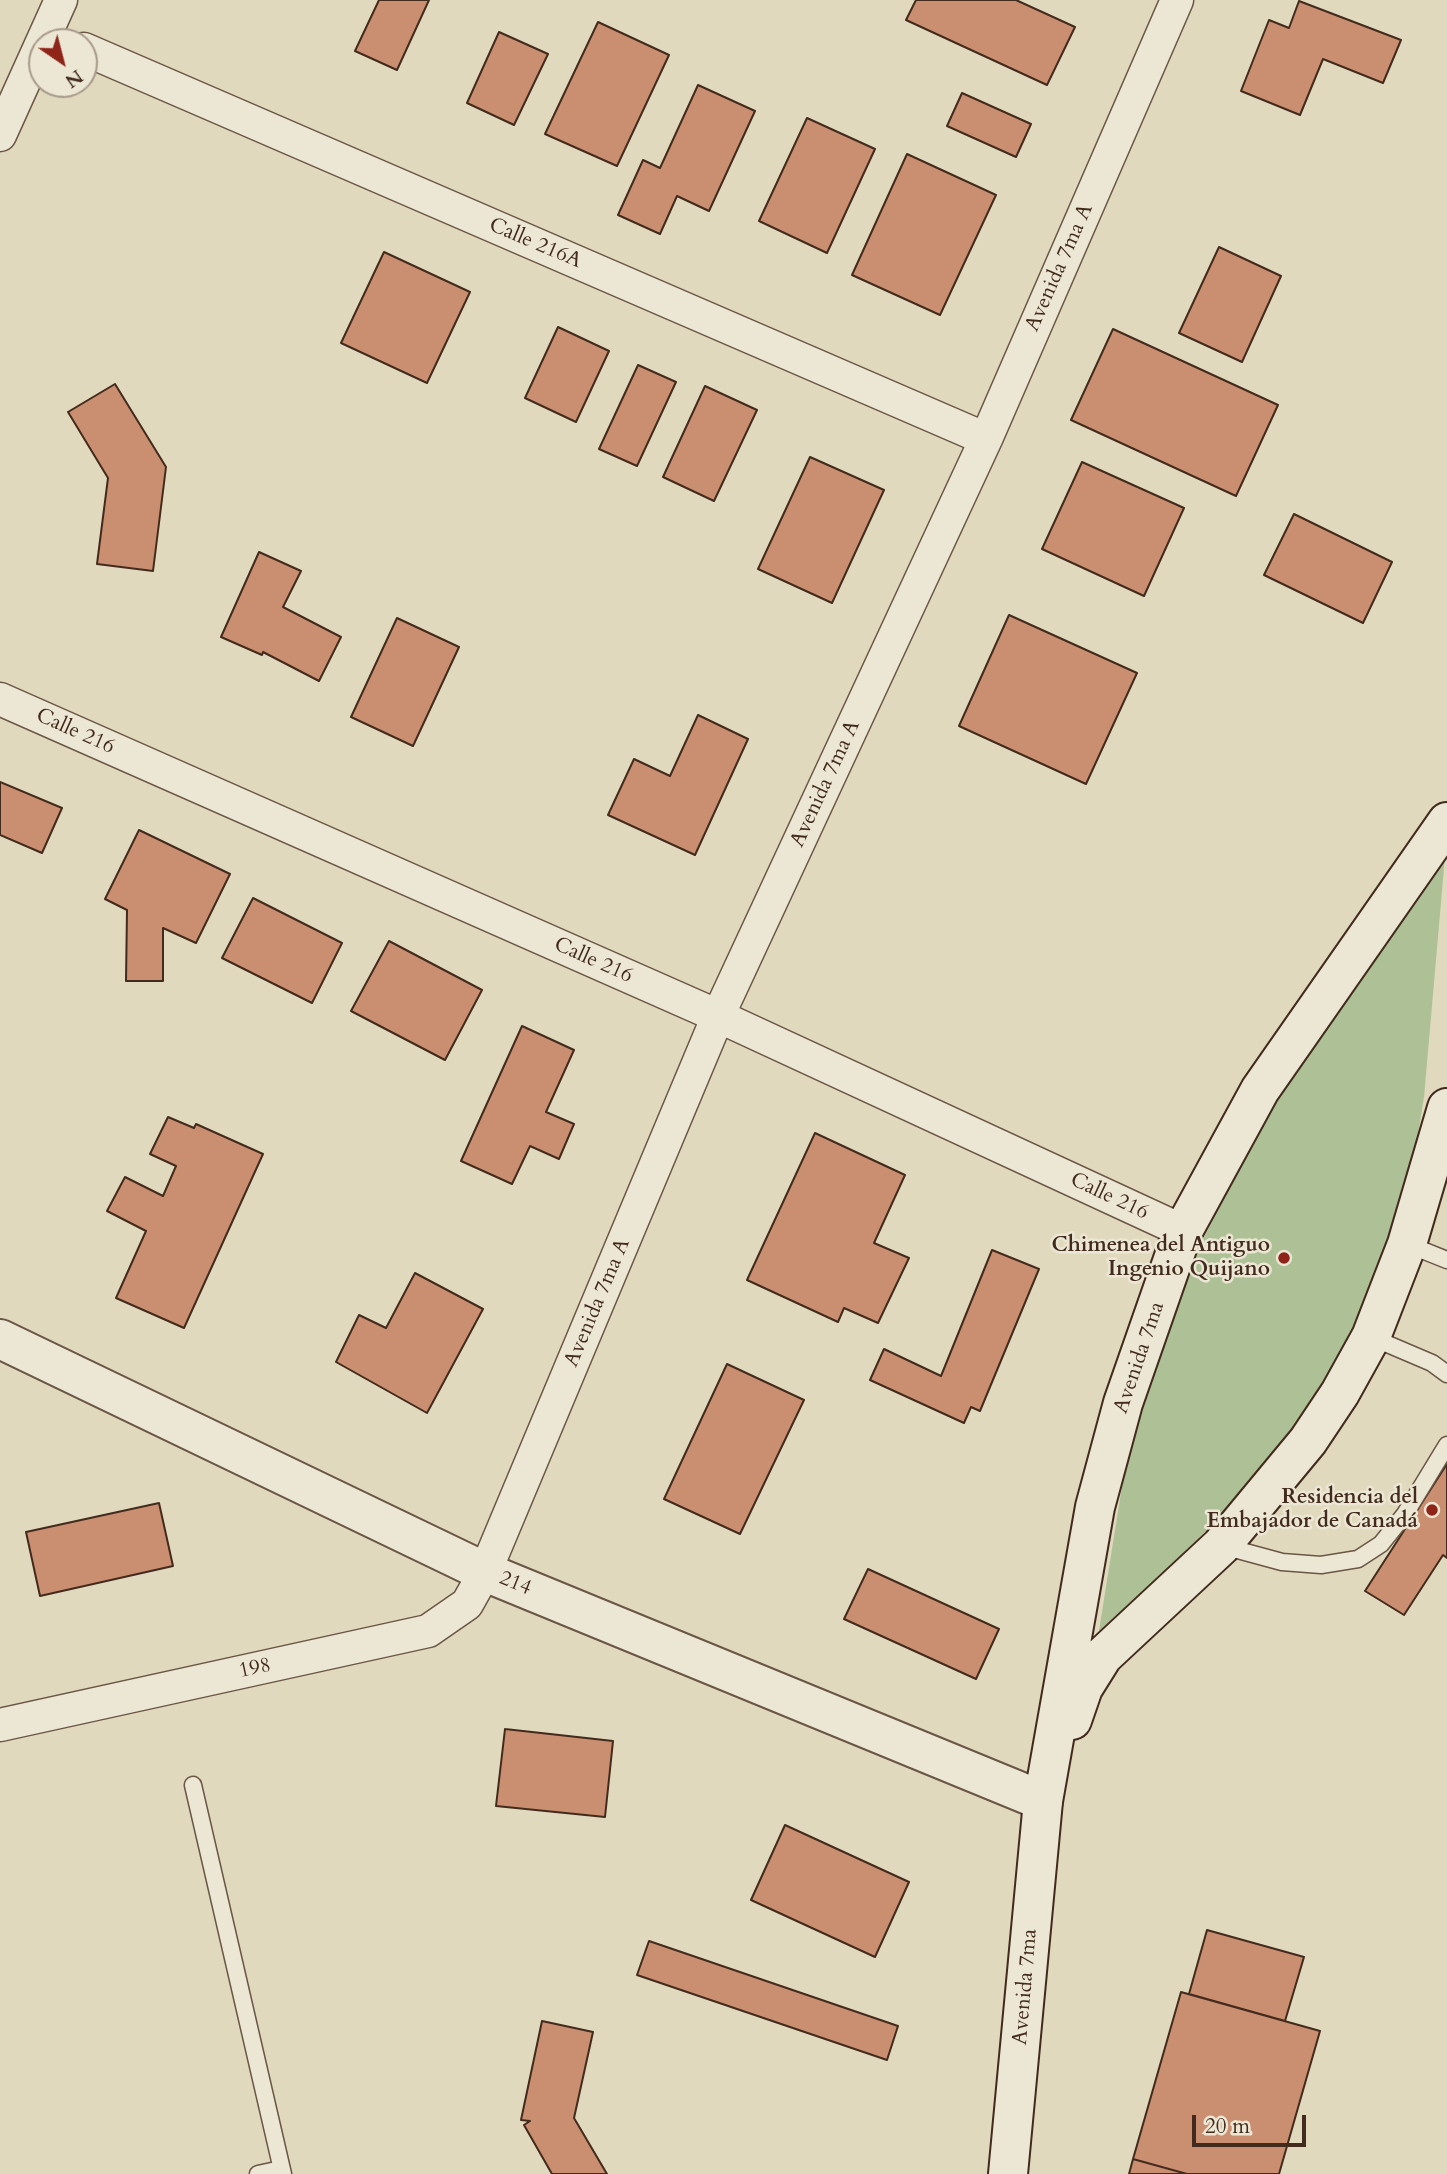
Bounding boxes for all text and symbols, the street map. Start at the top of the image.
north arrow [28,28,98,98]
text: N [60,63,88,94]
street label: Avenida 7ma A [1021,200,1099,336]
street label: Calle 216A [485,213,585,275]
street label: Calle 216 [32,704,118,760]
street label: Avenida 7ma A [786,717,866,851]
street label: Calle 216 [550,933,636,989]
street label: Calle 216 [1066,1168,1152,1226]
place label: Chimenea del Antiguo Ingenio Quijano [1051,1233,1270,1283]
street label: Avenida 7ma A [560,1235,636,1371]
marker: Chimenea del Antiguo Ingenio Quijano [1276,1250,1292,1266]
street label: Avenida 7ma [1109,1299,1171,1417]
place label: Residencia del Embajador de Canadá [1207,1485,1418,1535]
marker: Residencia del Embajador de Canadá [1424,1502,1440,1518]
street label: 214 [495,1566,535,1602]
street label: 198 [237,1653,273,1685]
street label: Avenida 7ma [1008,1928,1044,2046]
scale bar [1195,2100,1309,2144]
text: 20 m [1205,2112,1250,2141]

